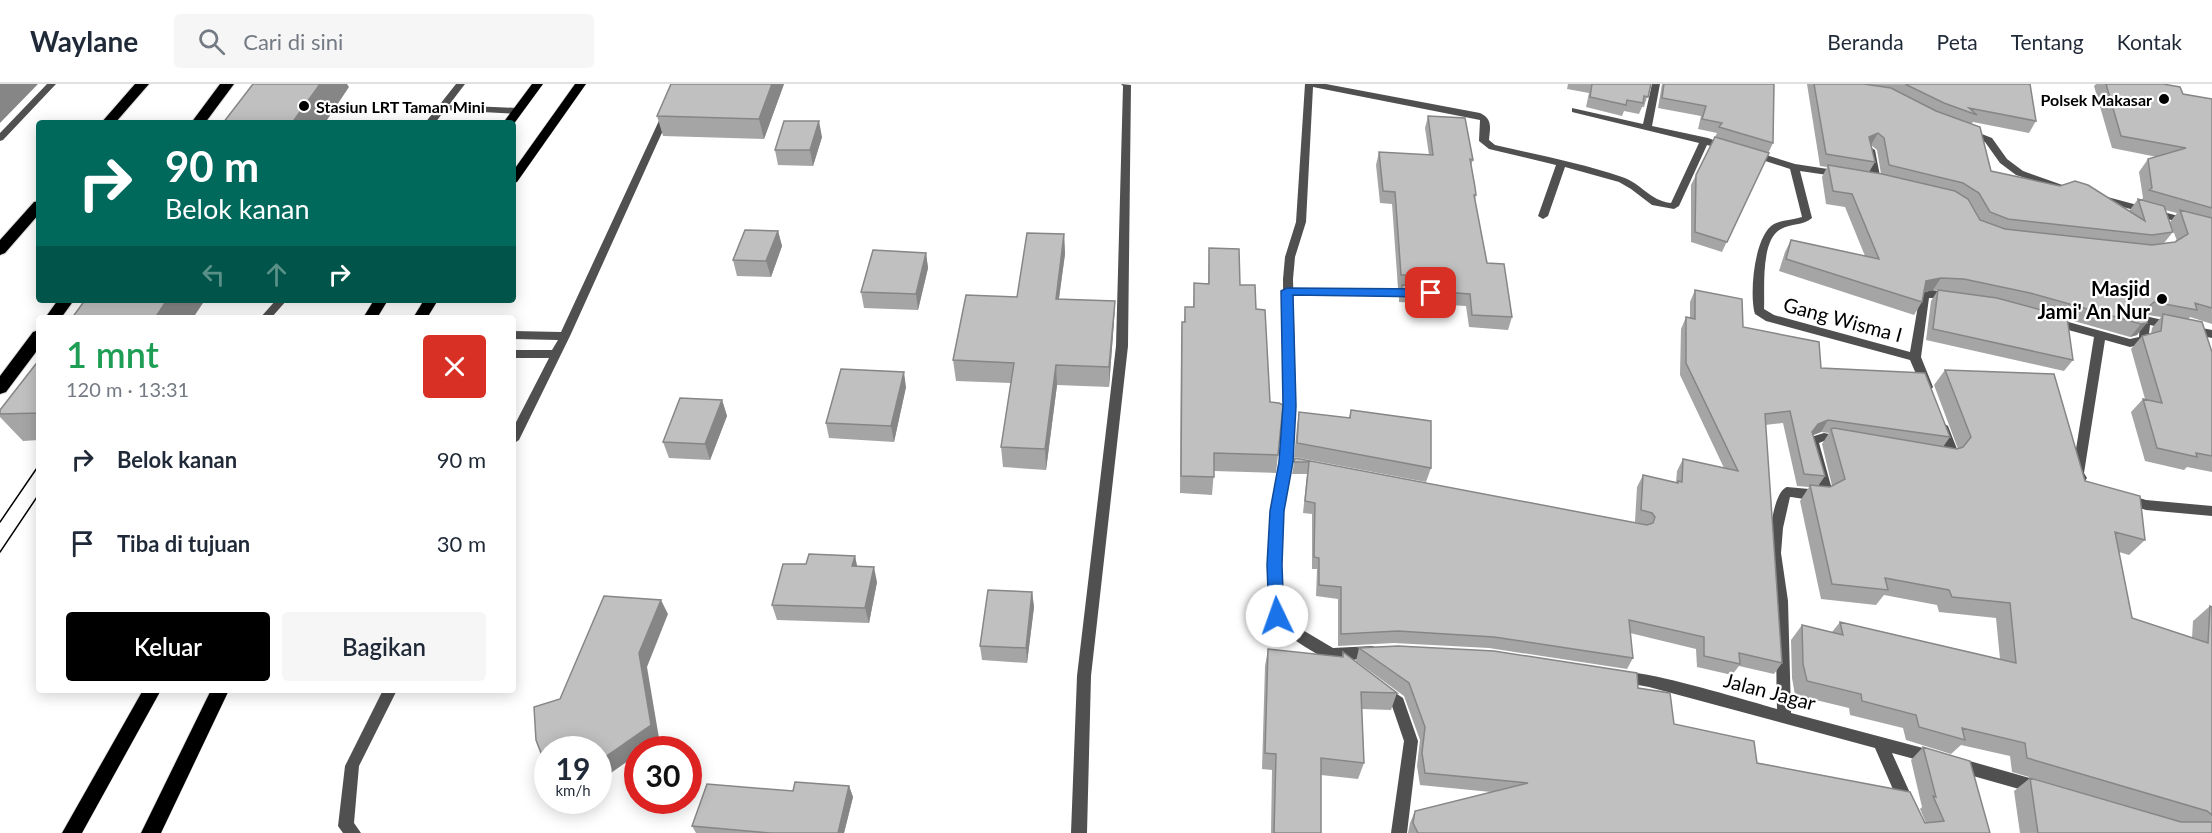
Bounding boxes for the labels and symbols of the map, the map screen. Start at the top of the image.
place label: Polsek Makasar [2040,90,2152,109]
marker: Polsek Makasar [2157,92,2171,106]
place label: Stasiun LRT Taman Mini [316,97,485,116]
marker: Stasiun LRT Taman Mini [297,99,311,113]
pin [1405,267,1456,318]
place label: Masjid Jami' An Nur [2037,276,2151,323]
street label: Gang Wisma I [1781,292,1905,346]
marker: Masjid Jami' An Nur [2155,292,2169,306]
position arrow [1245,584,1309,648]
street label: Jalan Jagar [1722,667,1819,715]
speed limit sign: 30 [624,736,702,814]

